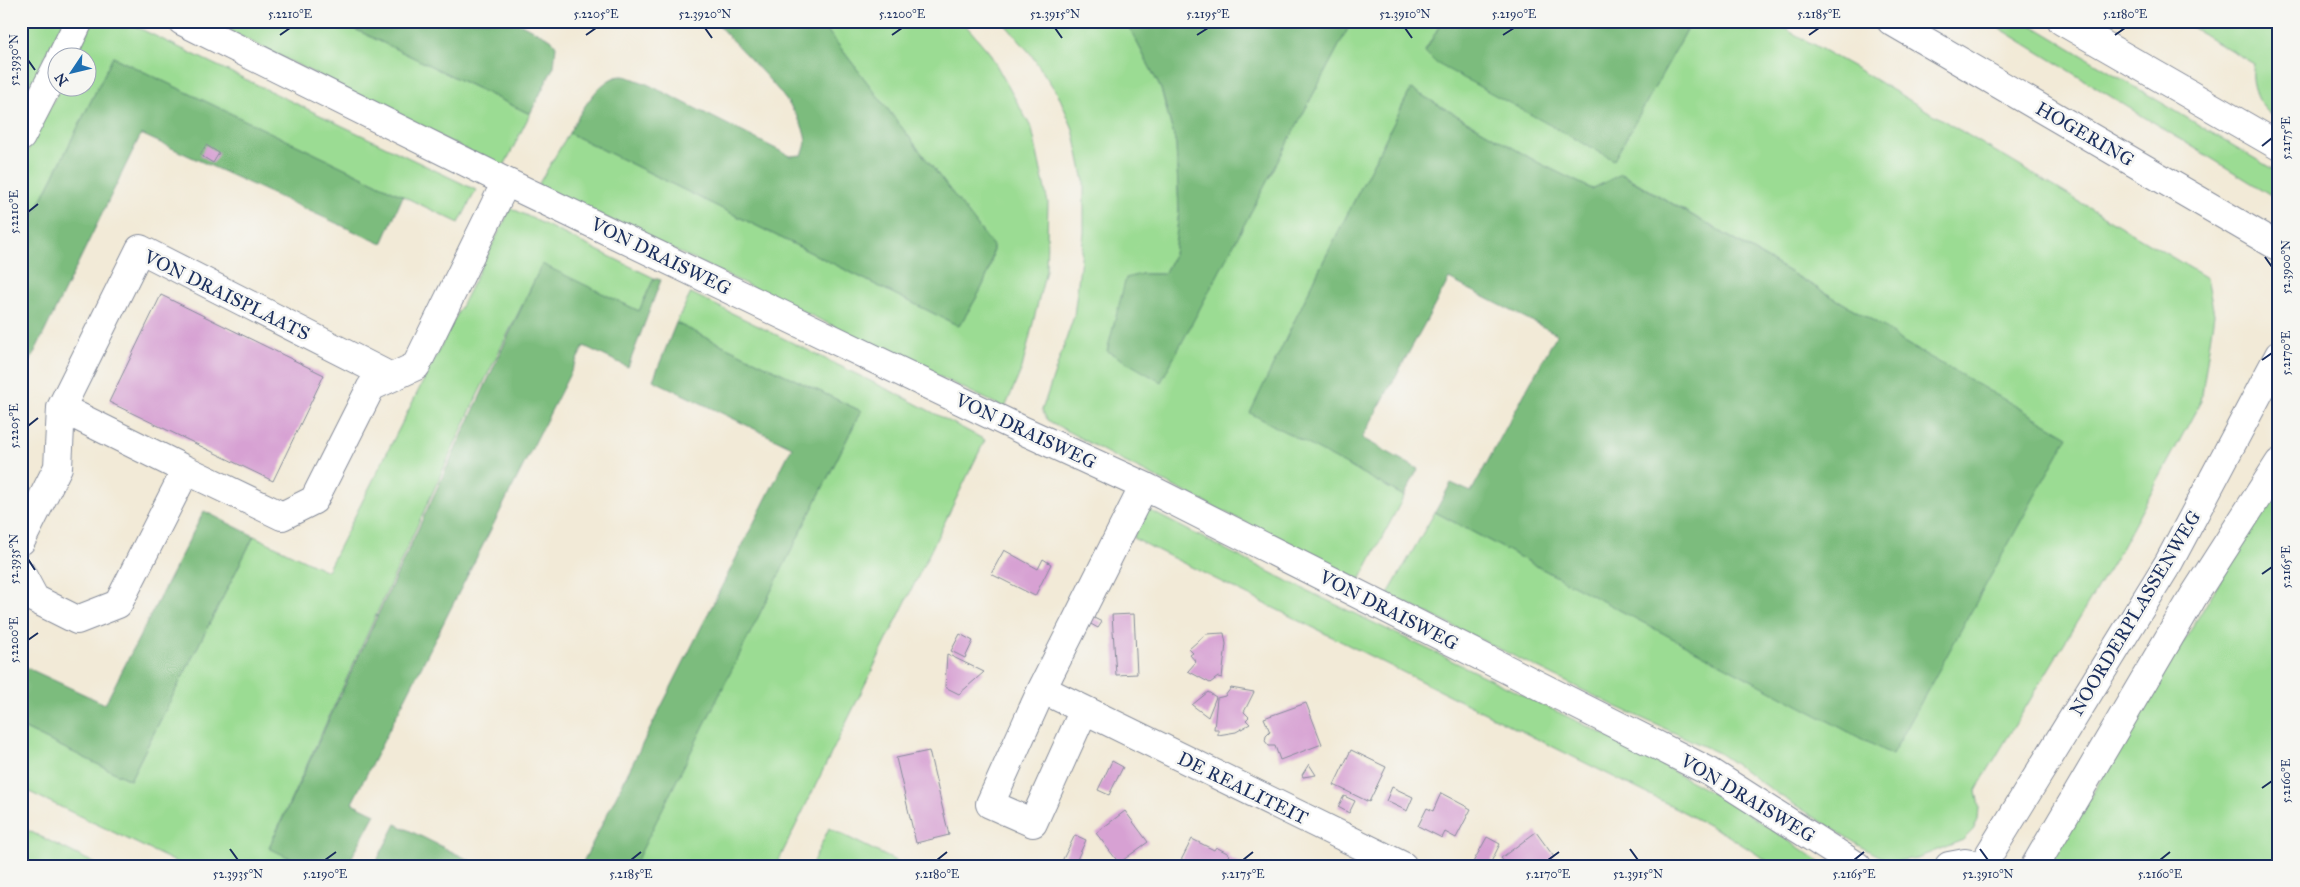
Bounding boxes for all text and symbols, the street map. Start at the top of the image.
text: 5.2210°E [268,7,312,21]
text: 5.2205°E [573,7,619,21]
text: 52.3920°N [679,7,731,21]
text: 5.2200°E [879,7,926,21]
text: 52.3915°N [1030,7,1080,21]
text: 5.2195°E [1186,7,1230,21]
text: 52.3910°N [1379,7,1431,21]
text: 5.2190°E [1492,7,1537,21]
text: 5.2185°E [1797,7,1841,21]
text: 5.2180°E [2103,7,2148,21]
text: 52.3930°N [7,34,21,86]
north arrow [48,48,98,98]
text: N [51,69,72,89]
street label: HOGERING [2032,97,2138,171]
text: 5.2175°E [2279,116,2293,160]
text: 5.2210°E [7,190,21,234]
street label: VON DRAISWEG [586,212,735,300]
text: 52.3900°N [2279,240,2293,294]
street label: VON DRAISPLAATS [139,244,314,345]
text: 5.2170°E [2279,330,2293,375]
street label: VON DRAISWEG [951,388,1100,474]
text: 5.2205°E [7,403,21,449]
street label: NOORDERPLASSENWEG [2065,506,2205,720]
text: 52.3935°N [7,534,21,584]
text: 5.2165°E [2279,545,2293,589]
street label: VON DRAISWEG [1315,565,1462,655]
text: 5.2200°E [7,616,21,663]
street label: DE REALITEIT [1174,746,1312,830]
street label: VON DRAISWEG [1676,748,1820,847]
text: 5.2160°E [2279,758,2293,803]
text: 52.3935°N [213,867,263,881]
text: 5.2190°E [303,867,348,881]
text: 5.2185°E [609,867,653,881]
text: 5.2180°E [915,867,960,881]
text: 5.2175°E [1221,867,1265,881]
text: 5.2170°E [1526,867,1571,881]
text: 52.3915°N [1613,867,1663,881]
text: 5.2165°E [1832,867,1876,881]
text: 52.3910°N [1962,867,2014,881]
text: 5.2160°E [2138,867,2183,881]

